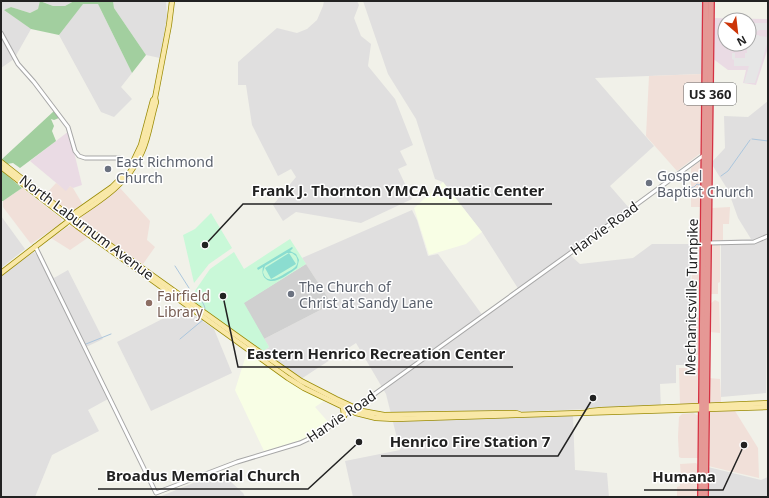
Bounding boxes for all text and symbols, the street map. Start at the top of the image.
north arrow [717,12,757,52]
text: N [734,33,749,50]
road number: US 360 [684,83,736,105]
place label: East Richmond Church [116,152,214,187]
marker: East Richmond Church [103,164,113,174]
place label: Gospel Baptist Church [657,166,754,201]
street label: North Laburnum Avenue [16,170,158,284]
callout: Frank J. Thornton YMCA Aquatic Center [243,177,552,204]
marker: Gospel Baptist Church [644,178,654,188]
text: Frank J. Thornton YMCA Aquatic Center [252,180,545,200]
street label: Harvie Road [566,197,642,259]
street label: Mechanicsville Turnpike [680,218,702,376]
place label: The Church of Christ at Sandy Lane [299,277,433,312]
place label: Fairfield Library [157,286,210,321]
marker: The Church of Christ at Sandy Lane [286,289,296,299]
marker: Fairfield Library [144,298,154,308]
callout: Eastern Henrico Recreation Center [238,340,513,367]
text: Eastern Henrico Recreation Center [247,343,506,363]
street label: Harvie Road [303,386,379,446]
callout: Henrico Fire Station 7 [381,429,558,456]
text: Henrico Fire Station 7 [390,431,551,451]
callout: Broadus Memorial Church [98,462,308,489]
callout: Humana [644,463,723,490]
text: Broadus Memorial Church [106,465,300,485]
text: Humana [652,466,716,486]

